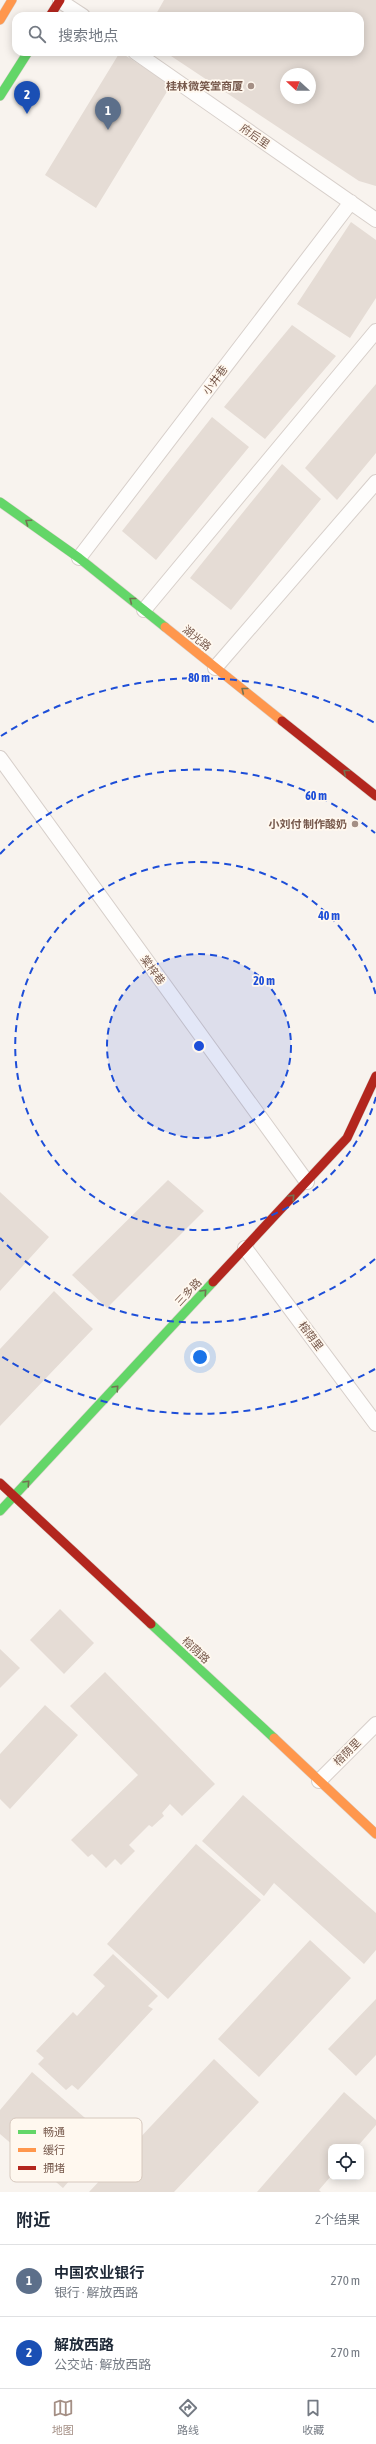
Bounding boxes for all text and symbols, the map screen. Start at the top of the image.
search box [12,12,364,56]
icon: search [26,23,48,45]
text: 搜索地点 [58,27,118,44]
north arrow [280,68,316,104]
place label: 桂林微笑堂商厦 [166,80,243,92]
pin: 2 [14,81,40,114]
marker: 桂林微笑堂商厦 [246,81,256,91]
pin: 1 [95,97,121,130]
street label: 府后里 [238,122,272,150]
street label: 小井巷 [200,363,230,397]
one-way arrow [25,519,32,527]
one-way arrow [129,598,136,605]
street label: 湖光路 [180,623,214,653]
text: 80 m [188,671,210,685]
one-way arrow [241,688,248,695]
one-way arrow [343,769,350,776]
text: 60 m [305,789,327,803]
place label: 小刘付 制作酸奶 [268,818,347,830]
marker: 小刘付 制作酸奶 [350,819,360,829]
text: 40 m [317,909,340,923]
street label: 棠梓巷 [138,953,168,987]
text: 20 m [253,974,275,988]
centre of rings [192,1039,206,1053]
one-way arrow [288,1194,295,1202]
street label: 三多路 [172,1276,204,1308]
one-way arrow [199,1290,206,1297]
street label: 榕荫里 [296,1319,326,1353]
your location [190,1347,210,1367]
one-way arrow [111,1385,118,1393]
one-way arrow [22,1480,30,1488]
street label: 榕荫路 [180,1634,212,1666]
street label: 榕荫里 [331,1736,363,1768]
legend [10,2118,142,2182]
text: 畅通 [43,2126,65,2138]
text: 缓行 [43,2144,65,2156]
map controls [328,2144,364,2180]
button: locate [328,2144,364,2180]
text: 拥堵 [43,2162,65,2174]
text: 附近 [16,2210,50,2230]
text: 2个结果 [315,2212,360,2227]
text: 中国农业银行 [54,2264,144,2281]
text: 1 [26,2273,32,2288]
text: 270 m [331,2273,360,2288]
text: 银行 · 解放西路 [54,2285,138,2300]
text: 解放西路 [54,2336,114,2353]
text: 2 [26,2345,32,2360]
text: 270 m [331,2345,360,2360]
text: 公交站 · 解放西路 [54,2357,151,2372]
tab: 地图 [52,2397,74,2437]
tab: 路线 [177,2397,199,2437]
tab: 收藏 [302,2397,324,2437]

